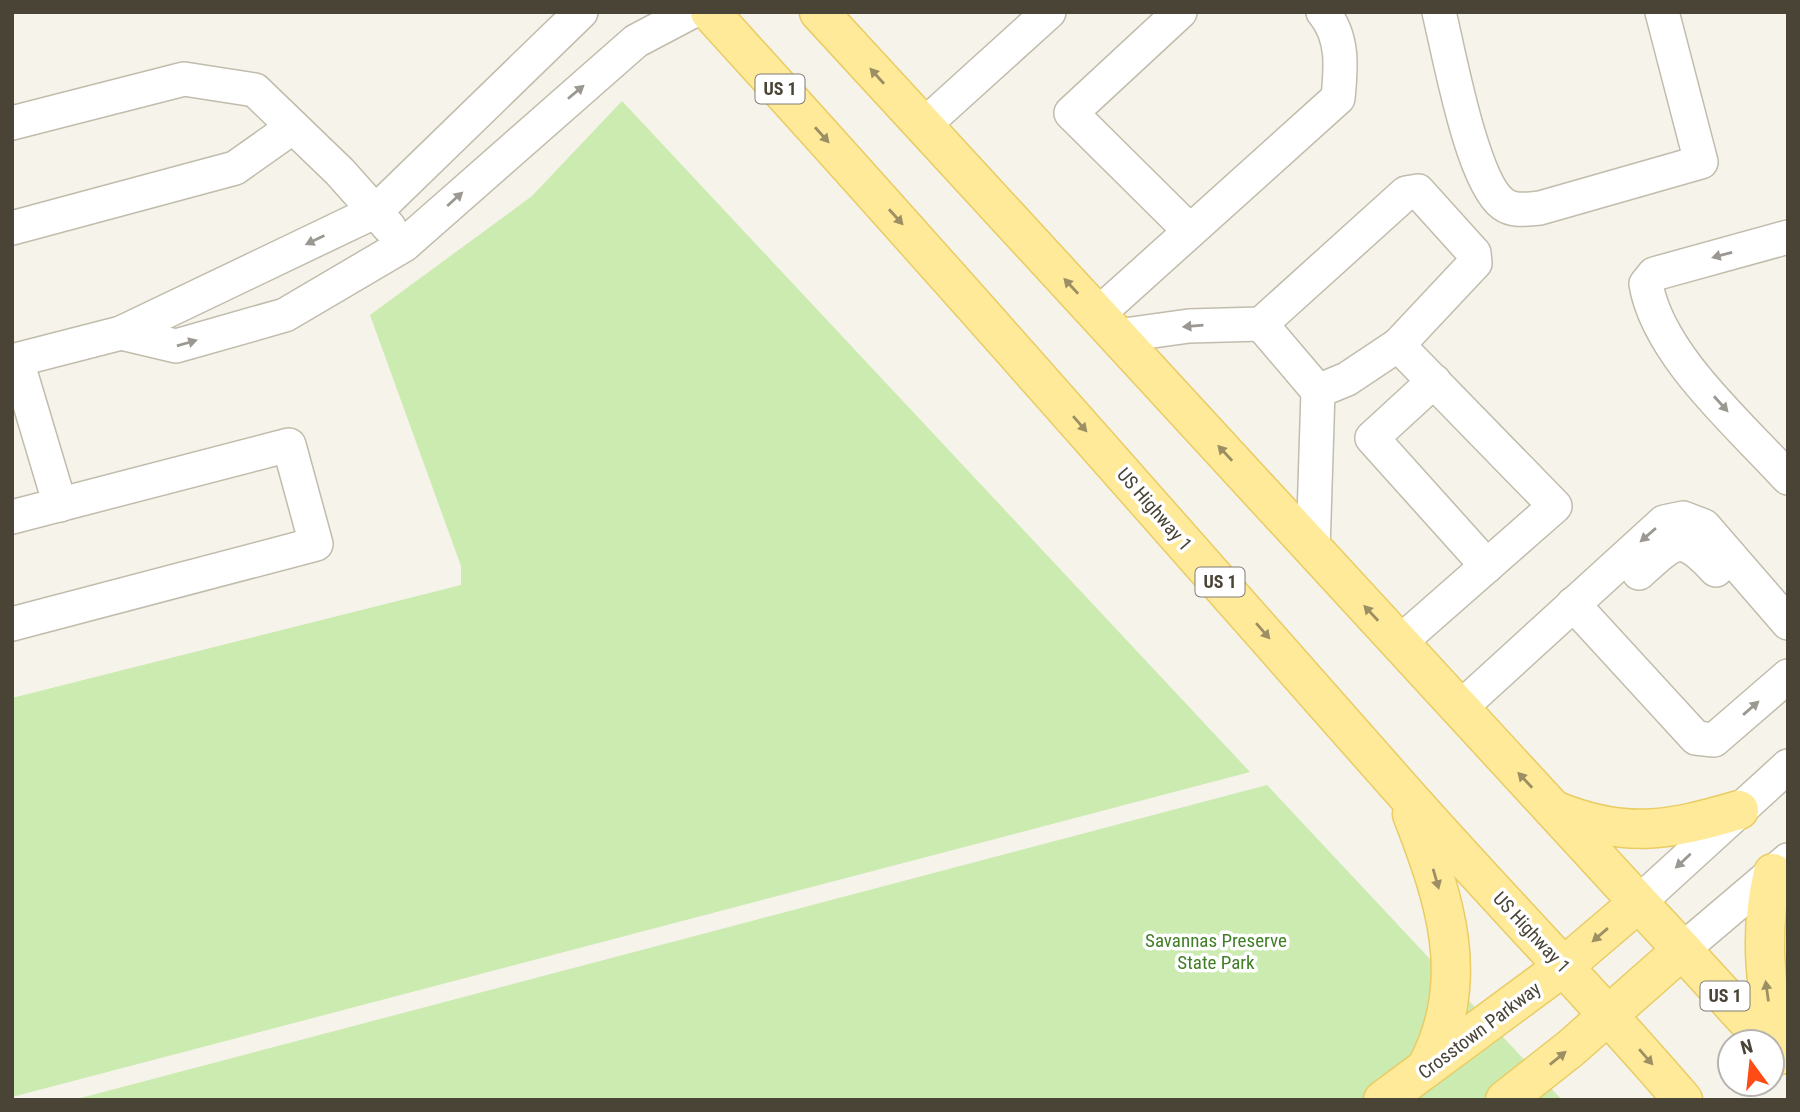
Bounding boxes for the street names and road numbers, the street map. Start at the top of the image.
road number: US 1 [756,74,804,104]
street label: US Highway 1 [1112,463,1197,556]
road number: US 1 [1196,568,1244,596]
street label: US Highway 1 [1488,887,1575,978]
street label: Crosstown Parkway [1414,977,1545,1084]
road number: US 1 [1700,981,1750,1010]

